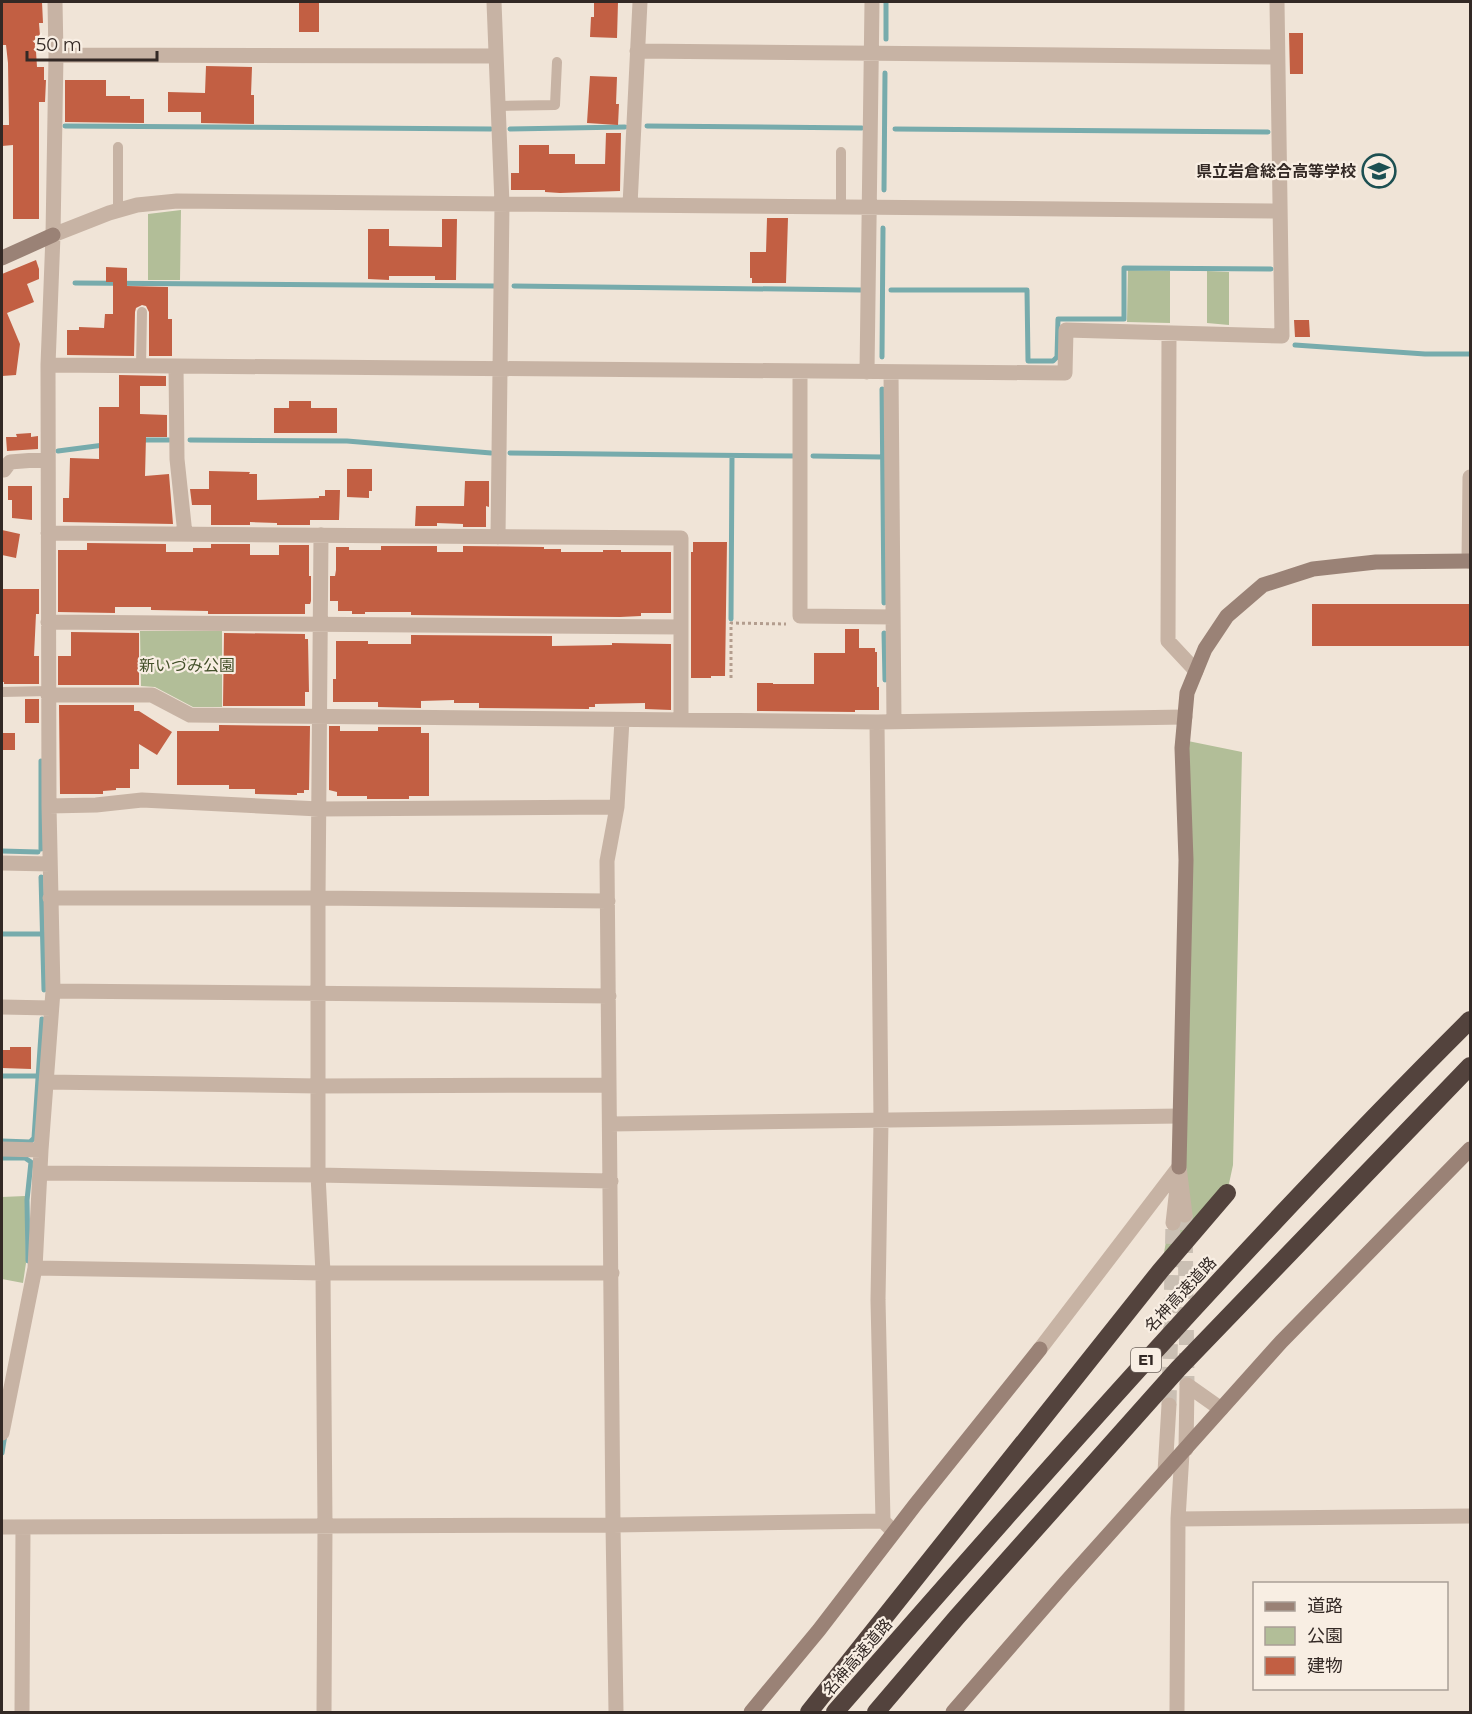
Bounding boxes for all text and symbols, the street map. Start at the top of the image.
scale bar [27,24,158,62]
text: 50 m [36,34,82,56]
school or university icon: 県立岩倉総合高等学校 [1361,153,1397,189]
place label: 県立岩倉総合高等学校 [1196,162,1356,181]
park label: 新いづみ公園 [139,656,235,675]
street label: 名神高速道路 [1141,1253,1220,1336]
road number: E1 [1131,1348,1161,1372]
legend [1253,1582,1448,1690]
text: 道路 [1307,1595,1343,1617]
street label: 名神高速道路 [819,1615,896,1700]
text: 公園 [1307,1625,1343,1647]
text: 建物 [1307,1655,1343,1677]

